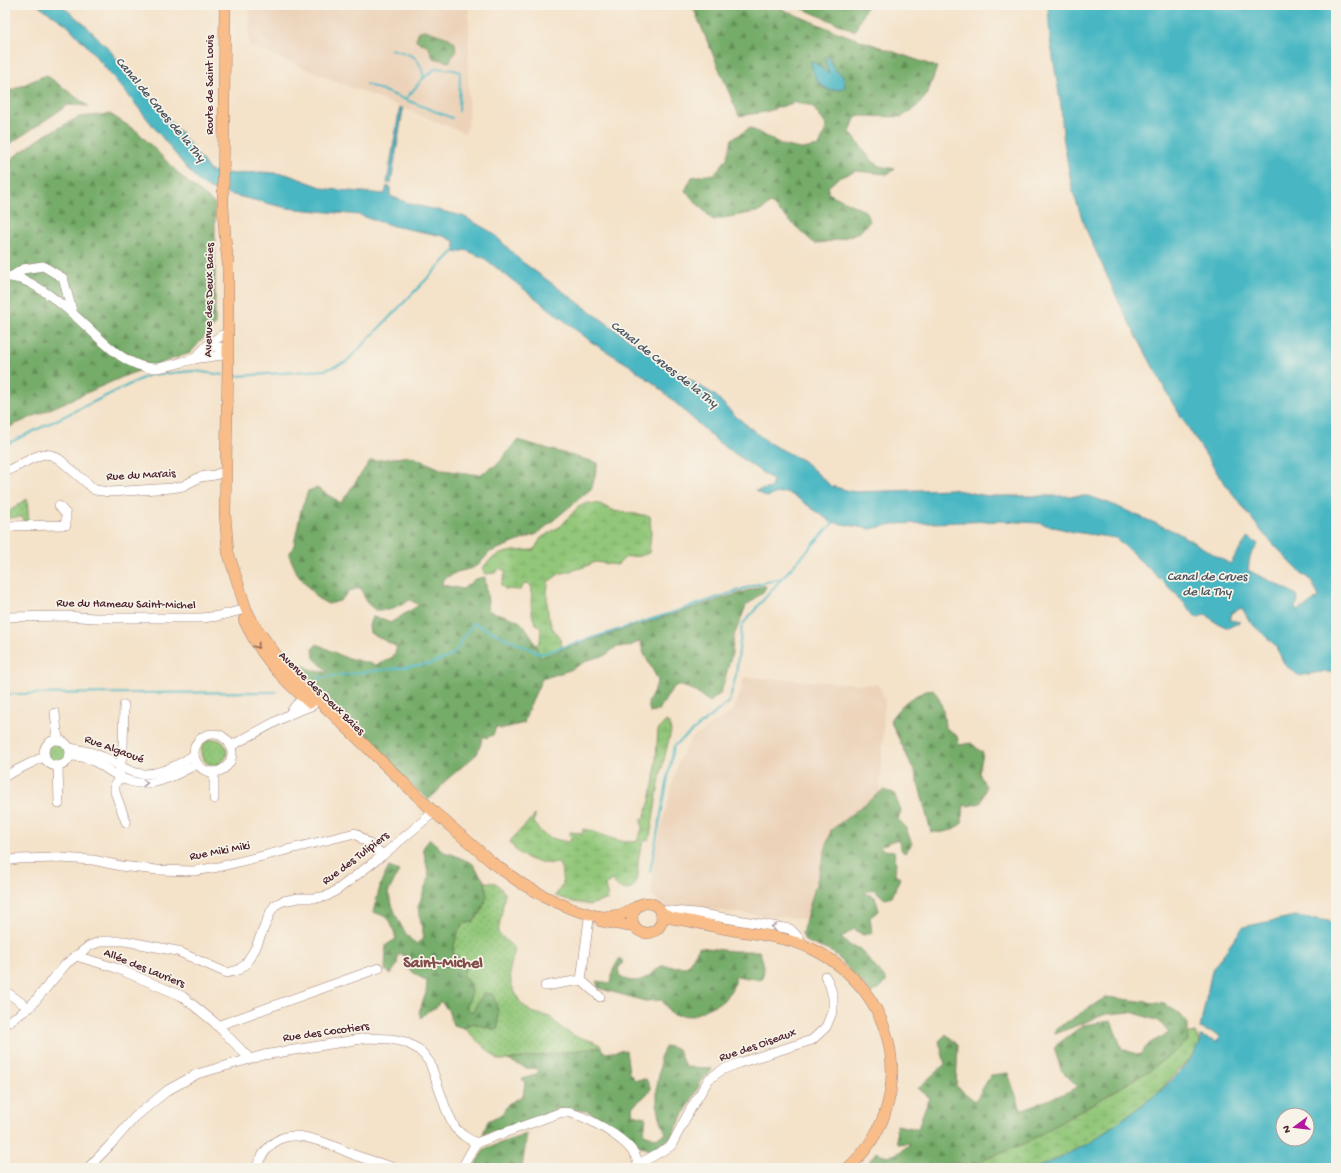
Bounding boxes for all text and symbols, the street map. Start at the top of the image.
street label: Route de Saint Louis [204,35,218,135]
water label: Canal de Crues de la Thy [112,55,209,167]
street label: Avenue des Deux Baies [202,242,218,357]
water label: Canal de Crues de la Thy [607,318,722,413]
street label: Rue du Marais [106,467,177,485]
water label: Canal de Crues de la Thy [1167,570,1248,600]
street label: Rue du Hameau Saint-Michel [56,597,196,613]
one-way arrow [252,642,260,649]
street label: Avenue des Deux Baies [275,649,367,739]
street label: Rue Algaoué [82,733,146,767]
one-way arrow [142,779,148,787]
street label: Rue des Tulipiers [320,829,393,889]
street label: Rue Miki Miki [188,839,252,865]
one-way arrow [771,923,777,931]
street label: Allée des Lauriers [101,946,187,992]
district label: Saint-Michel [403,955,483,974]
street label: Rue des Cocotiers [282,1020,371,1046]
street label: Rue des Oiseaux [718,1026,799,1066]
north arrow [1275,1107,1315,1147]
text: N [1281,1124,1294,1134]

